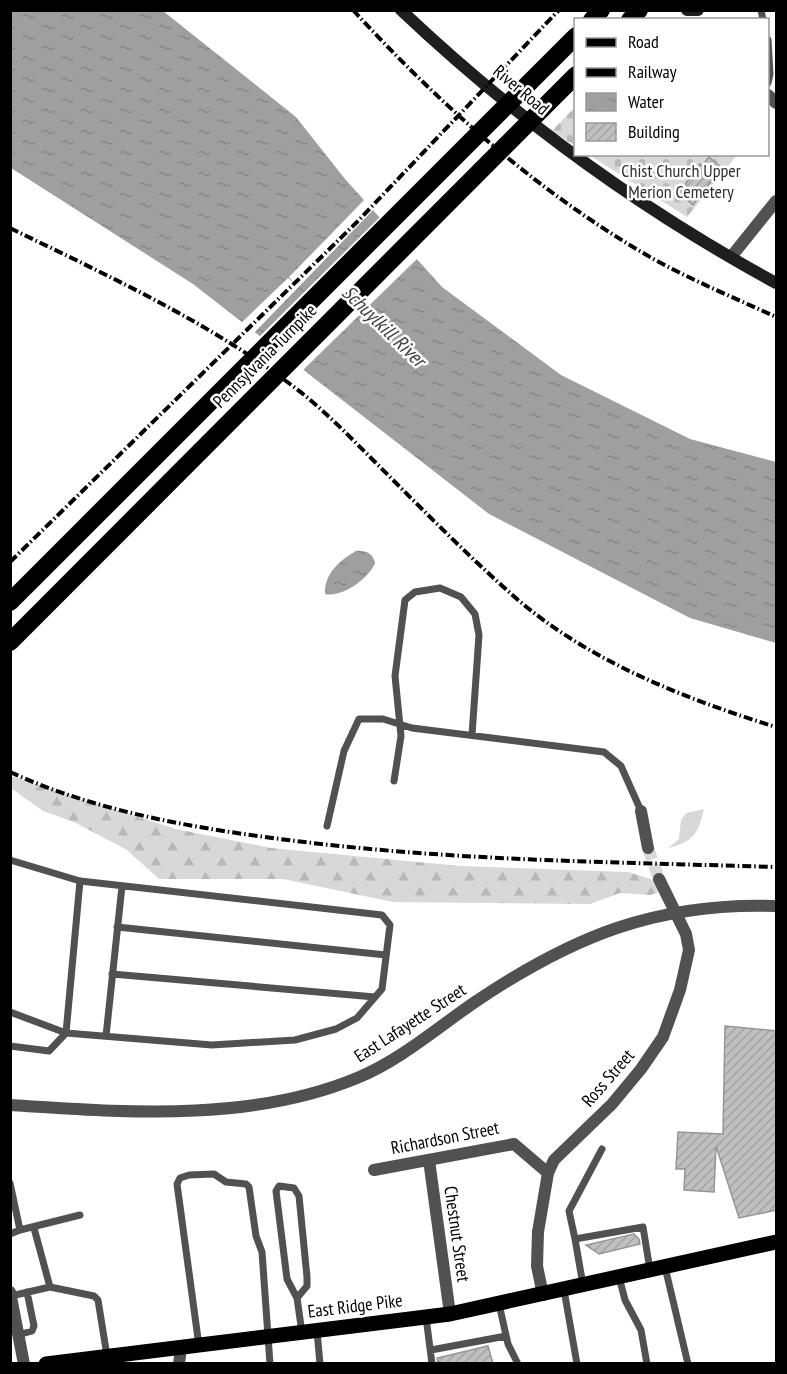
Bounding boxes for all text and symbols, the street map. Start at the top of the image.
legend [574,18,769,156]
text: Road [628,30,659,53]
street label: River Road [488,59,554,120]
text: Railway [628,60,677,83]
text: Water [628,90,664,113]
text: Building [628,120,680,143]
park label: Chist Church Upper Merion Cemetery [621,159,741,203]
water label: Schuylkill River [337,280,433,374]
street label: Pennsylvania Turnpike [208,299,321,412]
street label: East Lafayette Street [350,978,470,1067]
street label: Ross Street [576,1044,639,1111]
street label: Richardson Street [389,1116,501,1159]
street label: Chestnut Street [439,1185,476,1283]
street label: East Ridge Pike [306,1288,404,1323]

